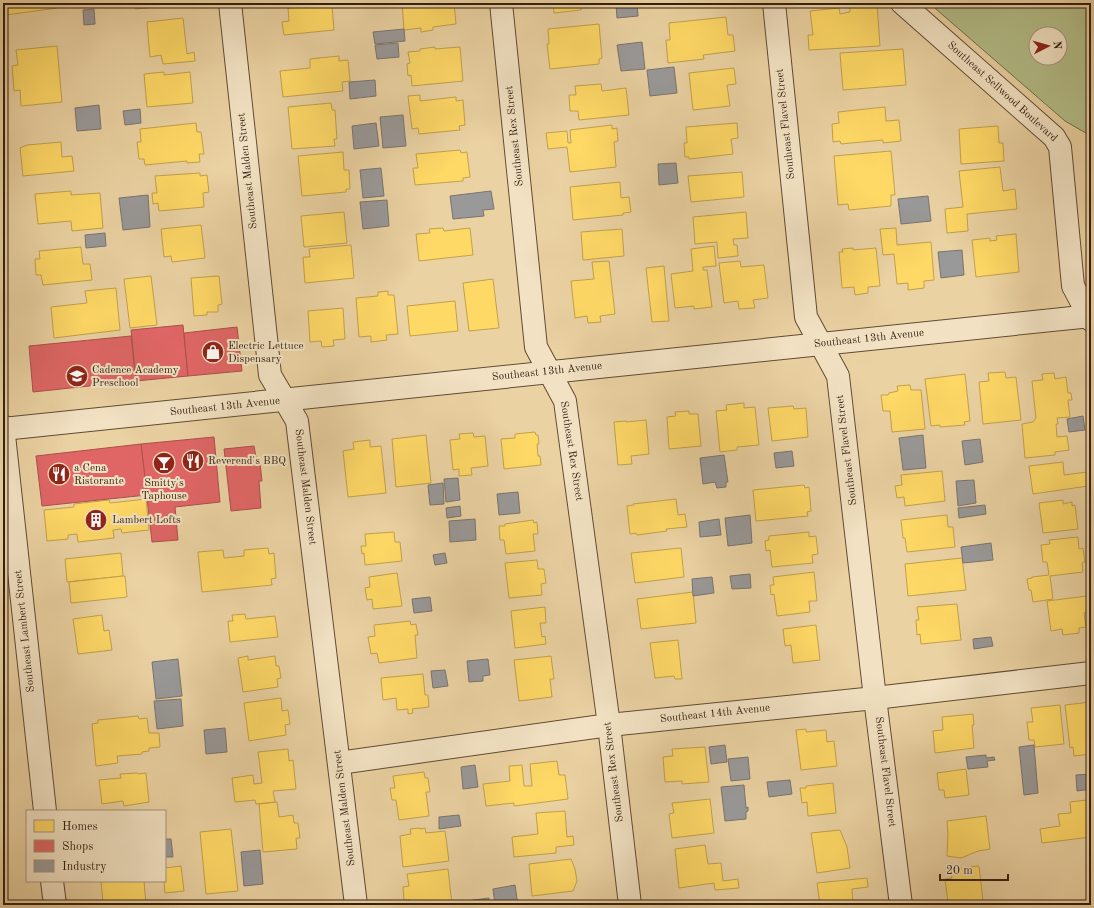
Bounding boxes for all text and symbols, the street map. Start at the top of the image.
north arrow [1028,26,1068,66]
street label: Southeast Sellwood Boulevard [945,40,1059,144]
text: N [1051,40,1062,50]
street label: Southeast Flavel Street [775,68,797,180]
street label: Southeast Rex Street [504,85,526,187]
street label: Southeast Malden Street [236,112,260,230]
street label: Southeast 13th Avenue [813,328,925,350]
shop icon: Electric Lettuce Dispensary [200,339,226,365]
place label: Electric Lettuce Dispensary [228,341,303,365]
street label: Southeast 13th Avenue [491,361,603,383]
school or university icon: Cadence Academy Preschool [64,363,90,389]
place label: Cadence Academy Preschool [92,365,179,389]
street label: Southeast Flavel Street [835,394,859,506]
street label: Southeast 13th Avenue [169,396,281,418]
street label: Southeast Rex Street [558,400,584,502]
street label: Southeast Malden Street [292,428,318,546]
restaurant icon: Reverend's BBQ [180,448,206,474]
bar icon: Smitty's Taphouse [151,450,177,476]
place label: Reverend's BBQ [208,456,286,467]
restaurant icon: a Cena Ristorante [46,461,72,487]
place label: a Cena Ristorante [74,463,124,487]
place label: Smitty's Taphouse [141,478,187,502]
building icon: Lambert Lofts [83,507,109,533]
place label: Lambert Lofts [112,515,181,526]
street label: Southeast Lambert Street [13,569,37,693]
street label: Southeast 14th Avenue [659,703,771,725]
street label: Southeast Flavel Street [873,716,897,828]
street label: Southeast Rex Street [602,721,626,823]
street label: Southeast Malden Street [332,749,358,867]
legend [26,810,166,882]
text: Homes [62,821,98,833]
text: Shops [62,841,93,853]
scale bar [940,856,1008,882]
text: Industry [62,861,107,873]
text: 20 m [946,865,973,877]

